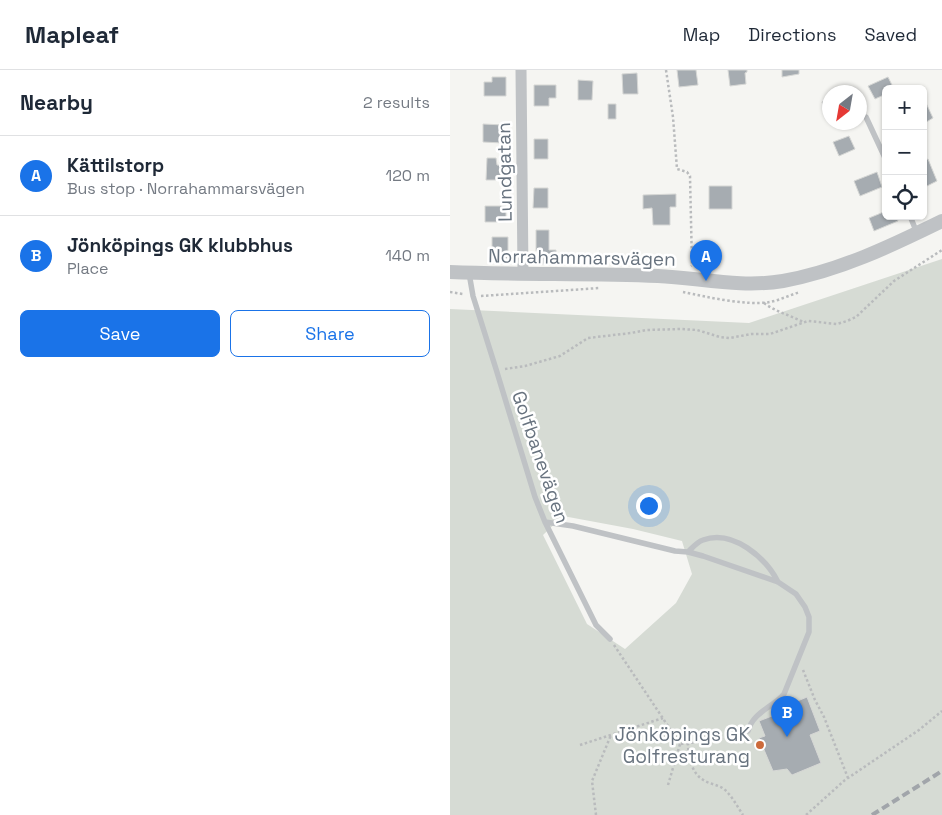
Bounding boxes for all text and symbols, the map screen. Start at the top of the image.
text: Mapleaf [25,19,119,50]
text: Map [683,23,720,46]
text: Directions [748,23,837,46]
text: Saved [865,23,917,46]
north arrow [822,85,867,130]
map controls [882,85,927,220]
button: + [882,85,927,130]
text: Nearby [20,89,93,116]
text: 2 results [363,92,430,113]
street label: Lundgatan [491,122,518,222]
button: − [882,130,927,175]
text: Kättilstorp [67,153,164,178]
text: A [31,165,41,186]
text: 120 m [386,165,430,186]
button: locate [882,175,927,220]
text: Bus stop · Norrahammarsvägen [67,178,305,199]
text: Jönköpings GK klubbhus [67,233,293,258]
pin: A [690,240,722,281]
street label: Norrahammarsvägen [488,243,676,272]
text: B [31,245,41,266]
text: 140 m [385,245,430,266]
text: Place [67,258,109,279]
button: Save [20,310,220,357]
button: Share [230,310,430,357]
street label: Golfbanevägen [506,388,575,527]
your location [636,493,662,519]
pin: B [771,696,803,737]
place label: Jönköpings GK Golfresturang [615,722,750,769]
marker: Jönköpings GK Golfresturang [754,739,766,751]

